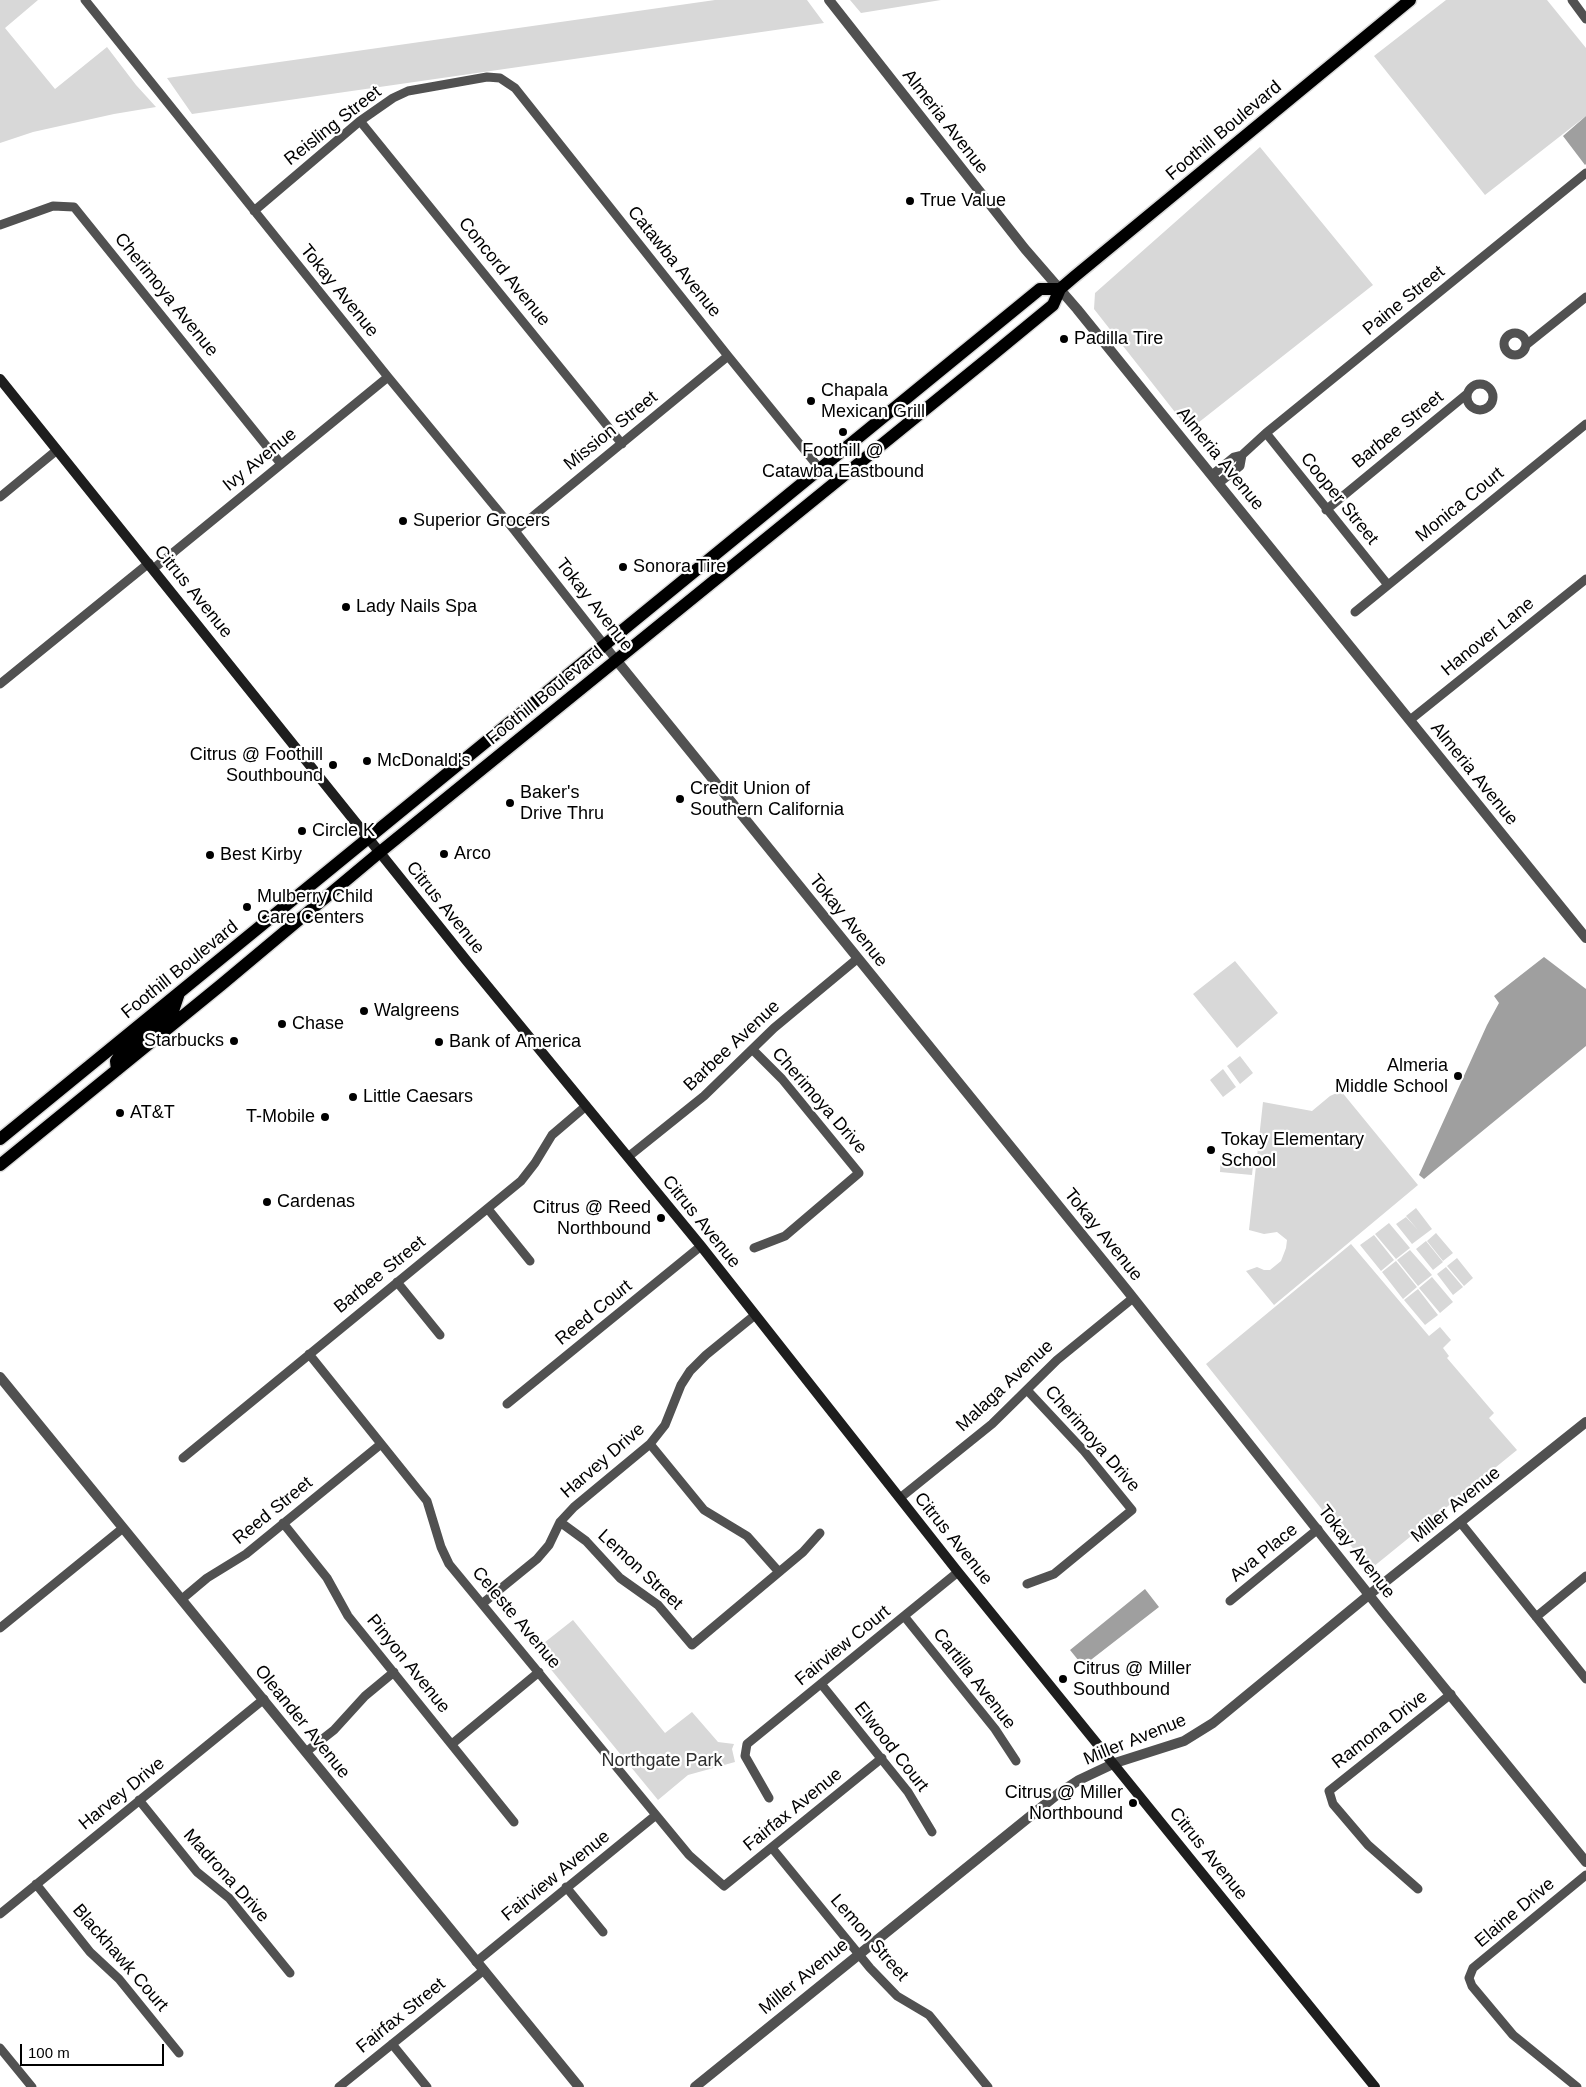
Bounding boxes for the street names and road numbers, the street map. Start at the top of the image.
street label: Almeria Avenue [897,65,993,179]
street label: Foothill Boulevard [1162,76,1286,186]
street label: Reisling Street [280,81,386,171]
street label: Catawba Avenue [623,202,725,322]
street label: Concord Avenue [454,213,554,331]
street label: Cherimoya Avenue [110,229,222,361]
street label: Tokay Avenue [295,240,383,342]
street label: Paine Street [1359,261,1449,341]
street label: Mission Street [560,387,662,475]
street label: Barbee Street [1348,387,1448,473]
street label: Almeria Avenue [1172,403,1268,515]
street label: Ivy Avenue [219,424,301,496]
street label: Cooper Street [1295,449,1383,549]
street label: Monica Court [1412,463,1508,547]
street label: Citrus Avenue [149,541,237,643]
street label: Tokay Avenue [551,554,637,656]
street label: Hanover Lane [1437,593,1539,681]
street label: Foothill Boulevard [482,642,608,750]
street label: Almeria Avenue [1426,718,1522,830]
street label: Citrus Avenue [401,857,489,959]
street label: Tokay Avenue [804,870,892,972]
street label: Foothill Boulevard [117,916,243,1024]
street label: Barbee Avenue [679,996,785,1096]
street label: Cherimoya Drive [767,1043,871,1159]
street label: Citrus Avenue [657,1171,745,1273]
street label: Tokay Avenue [1059,1184,1147,1286]
street label: Barbee Street [330,1232,430,1318]
street label: Reed Court [551,1276,637,1350]
street label: Malaga Avenue [952,1336,1058,1436]
street label: Cherimoya Drive [1040,1381,1144,1497]
street label: Harvey Drive [557,1419,649,1503]
street label: Miller Avenue [1407,1462,1505,1548]
street label: Reed Street [229,1472,317,1550]
street label: Citrus Avenue [909,1488,997,1590]
street label: Tokay Avenue [1313,1501,1399,1603]
street label: Ava Place [1226,1519,1302,1587]
street label: Lemon Street [593,1525,687,1615]
street label: Celeste Avenue [467,1563,565,1673]
street label: Fairview Court [791,1601,895,1691]
street label: Pinyon Avenue [362,1610,454,1718]
street label: Cartilla Avenue [928,1624,1020,1734]
street label: Oleander Avenue [250,1661,354,1783]
street label: Ramona Drive [1328,1686,1432,1774]
street label: Elwood Court [849,1698,933,1796]
street label: Miller Avenue [1081,1710,1189,1770]
street label: Harvey Drive [75,1753,169,1835]
street label: Fairfax Avenue [739,1764,847,1856]
street label: Citrus Avenue [1164,1803,1252,1905]
street label: Madrona Drive [178,1825,274,1927]
street label: Fairview Avenue [498,1826,614,1926]
street label: Elaine Drive [1471,1874,1559,1952]
street label: Lemon Street [825,1890,913,1986]
street label: Blackhawk Court [68,1900,172,2016]
street label: Miller Avenue [755,1934,853,2020]
street label: Fairfax Street [352,1974,450,2058]

